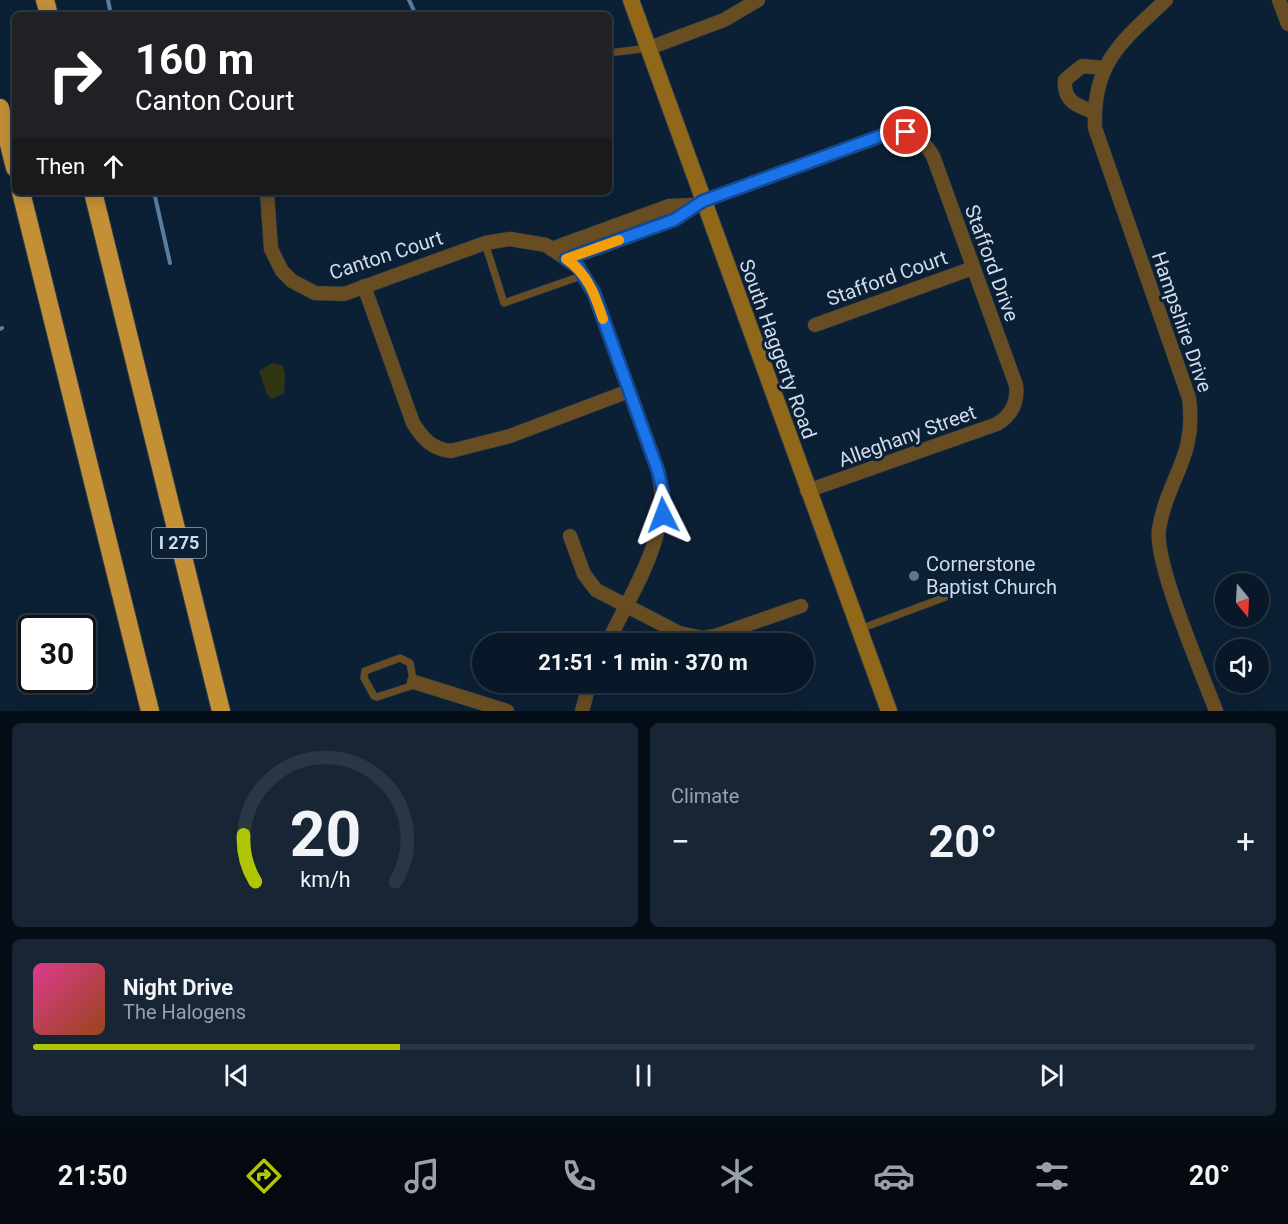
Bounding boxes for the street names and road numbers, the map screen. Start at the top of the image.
street label: Stafford Drive [960,201,1024,325]
street label: Canton Court [326,225,446,285]
street label: Stafford Court [823,245,951,311]
street label: Hampshire Drive [1147,248,1217,396]
street label: South Haggerty Road [734,256,822,442]
street label: Alleghany Street [835,400,979,472]
road number: I 275 [152,528,206,558]

